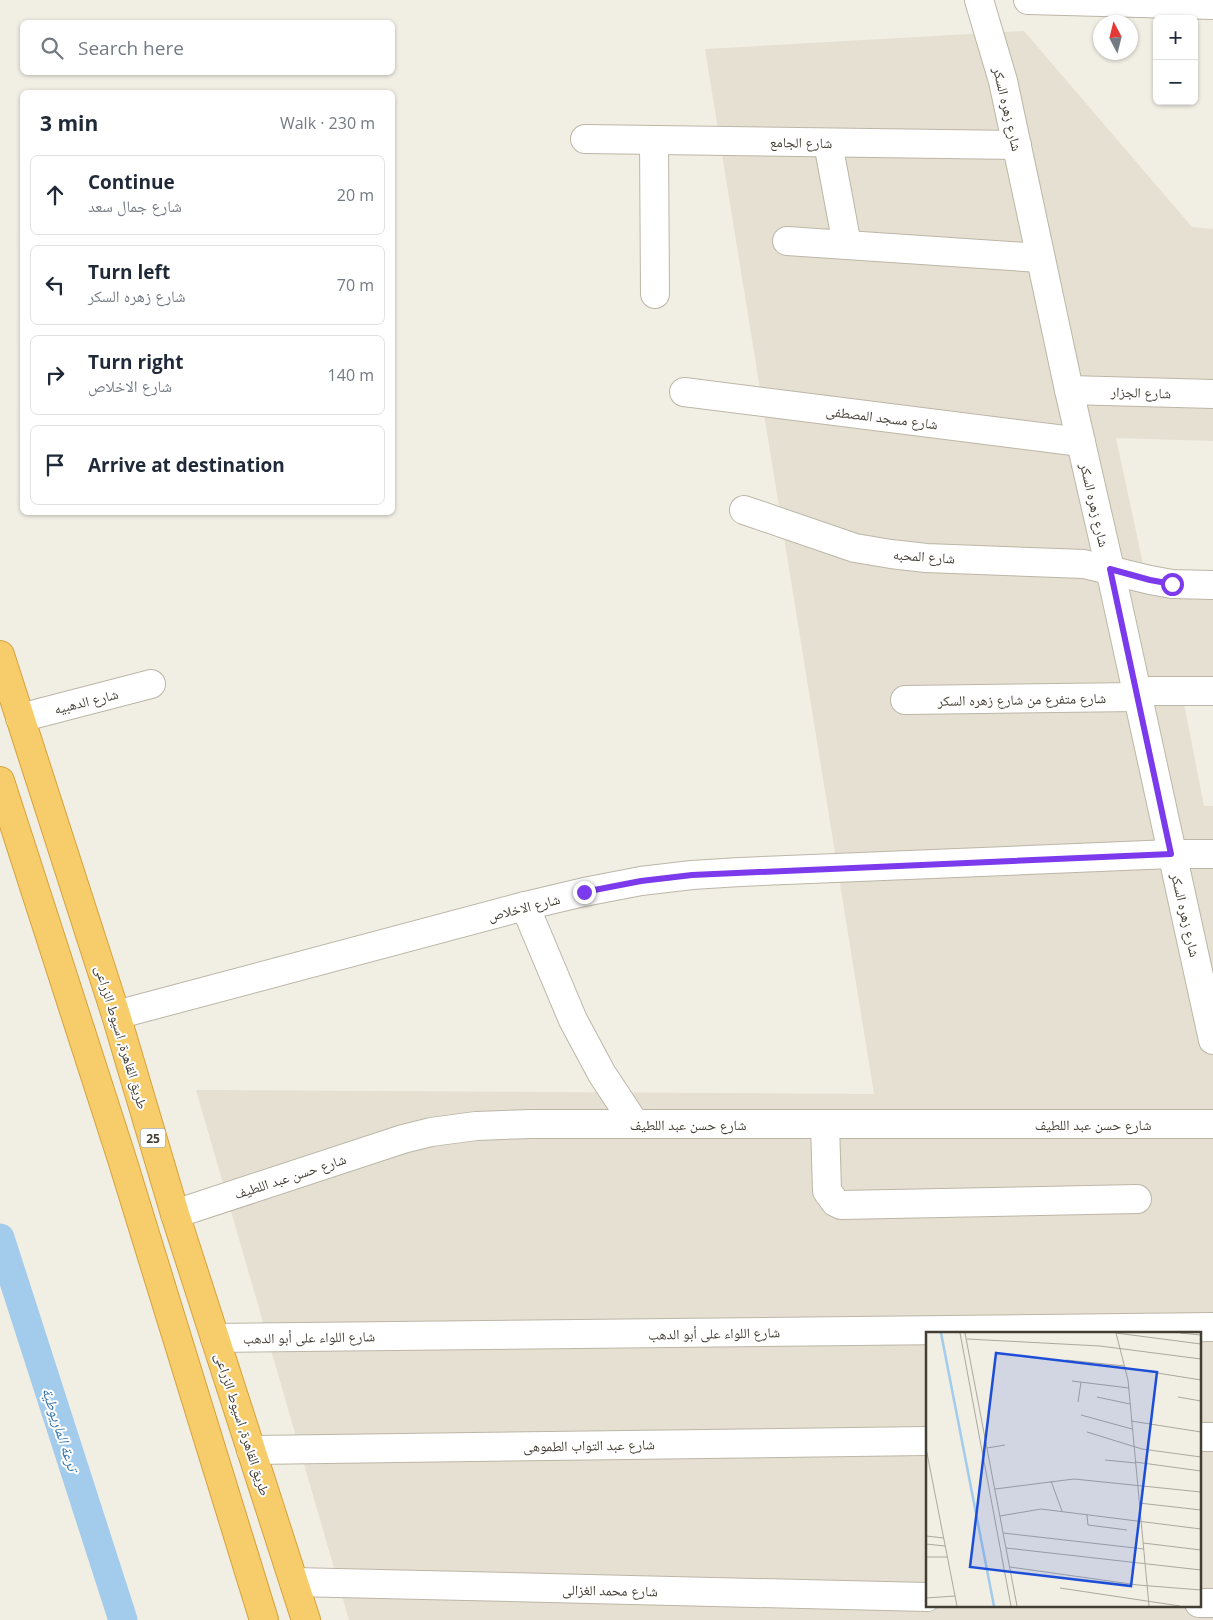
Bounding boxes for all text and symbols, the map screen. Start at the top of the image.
north arrow [1093,15,1138,60]
map controls [1153,15,1198,105]
button: + [1153,15,1198,60]
search box [20,20,395,75]
icon: search [38,34,66,62]
text: Search here [78,35,184,61]
button: − [1153,60,1198,105]
street label: شارع زهره السكر [988,64,1027,153]
text: 3 min [40,109,98,137]
text: Walk · 230 m [280,112,375,134]
street label: شارع الجامع [770,132,832,153]
text: Continue [88,169,175,195]
icon: ahead [41,181,69,209]
text: 20 m [337,184,374,206]
text: شارع جمال سعد [88,195,182,217]
text: Turn left [88,259,170,285]
icon: left [41,271,69,299]
text: 70 m [337,274,374,296]
text: شارع زهره السكر [88,285,186,307]
text: Turn right [88,349,183,375]
icon: right [41,361,69,389]
text: 140 m [328,364,374,386]
text: شارع الاخلاص [88,375,172,397]
street label: شارع الجزار [1110,381,1171,404]
street label: شارع مسجد المصطفى [825,401,939,434]
icon: arrive [41,451,69,479]
text: Arrive at destination [88,452,285,478]
street label: شارع زهره السكر [1075,460,1114,549]
street label: شارع المحبه [892,544,956,569]
route start [1161,573,1184,596]
street label: شارع الدهبيه [52,684,120,719]
street label: شارع متفرع من شارع زهره السكر [937,688,1106,711]
street label: شارع زهره السكر [1166,870,1205,959]
route end [573,881,596,904]
street label: شارع الاخلاص [486,889,562,926]
street label: طريق القاهرة, اسيوط الزراعى [90,963,153,1111]
street label: شارع حسن عبد اللطيف [630,1115,746,1135]
street label: شارع حسن عبد اللطيف [1035,1115,1151,1135]
road number: 25 [140,1128,166,1148]
street label: شارع حسن عبد اللطيف [232,1149,349,1204]
street label: شارع اللواء على أبو الدهب [648,1322,780,1345]
street label: شارع اللواء على أبو الدهب [243,1326,375,1349]
inset map [926,1332,1200,1608]
street label: طريق القاهرة, اسيوط الزراعى [210,1350,275,1498]
water label: ترعة الماريوطية [38,1385,85,1477]
street label: شارع عبد التواب الطموهى [523,1434,655,1457]
street label: شارع محمد الغزالى [562,1580,658,1601]

